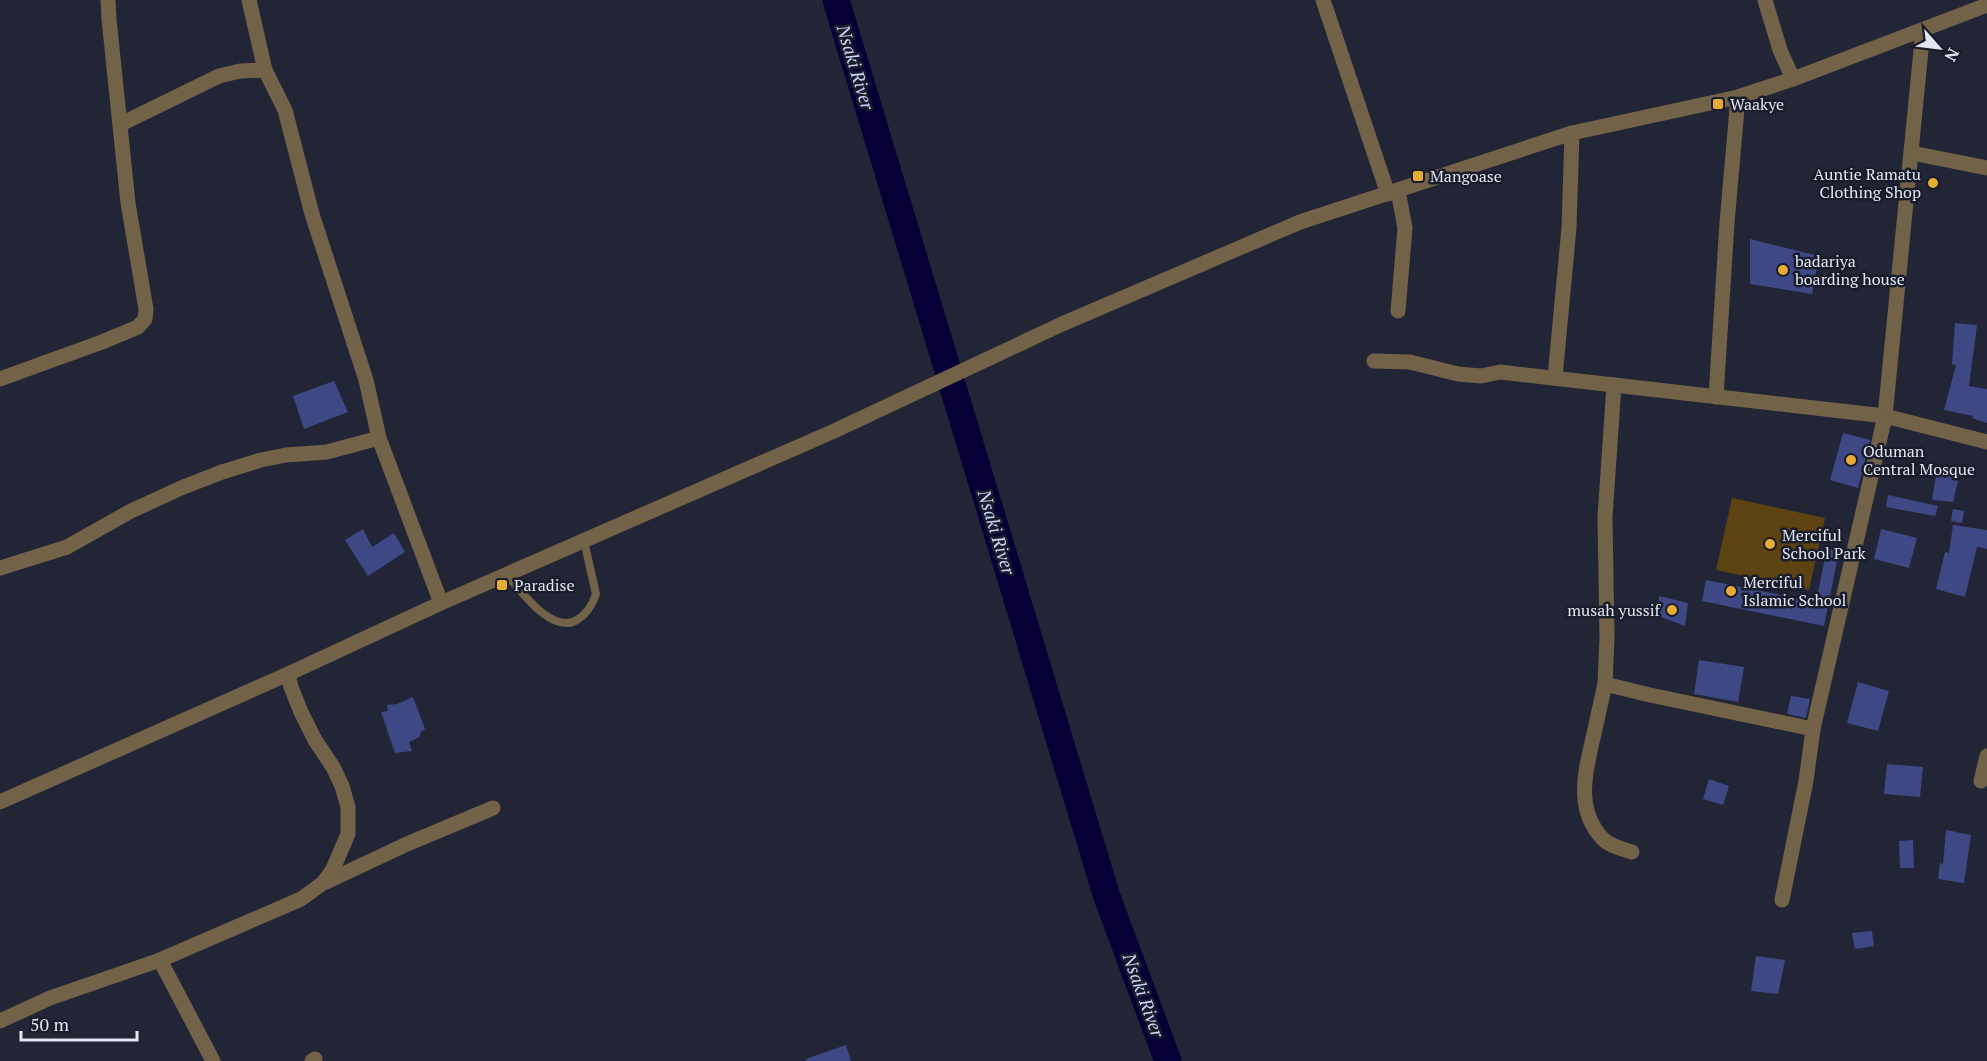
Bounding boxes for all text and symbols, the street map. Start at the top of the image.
north arrow [1909,18,1969,78]
water label: Nsaki River [831,21,881,113]
text: N [1940,45,1965,66]
place label: Waakye [1730,93,1784,115]
marker: Waakye [1711,97,1725,111]
place label: Auntie Ramatu Clothing Shop [1813,163,1921,203]
place label: Mangoase [1430,165,1502,187]
marker: Mangoase [1411,169,1425,183]
marker: Auntie Ramatu Clothing Shop [1926,176,1940,190]
place label: badariya boarding house [1795,250,1905,290]
marker: badariya boarding house [1776,263,1790,277]
place label: Oduman Central Mosque [1863,440,1975,480]
marker: Oduman Central Mosque [1844,453,1858,467]
water label: Nsaki River [972,486,1022,578]
place label: Merciful School Park [1782,524,1867,564]
marker: Merciful School Park [1763,537,1777,551]
place label: Merciful Islamic School [1743,571,1847,611]
place label: Paradise [514,574,575,596]
marker: Paradise [495,578,509,592]
marker: Merciful Islamic School [1724,584,1738,598]
place label: musah yussif [1567,599,1662,621]
marker: musah yussif [1665,603,1679,617]
water label: Nsaki River [1117,949,1171,1041]
scale bar [21,1004,136,1042]
text: 50 m [30,1012,70,1036]

